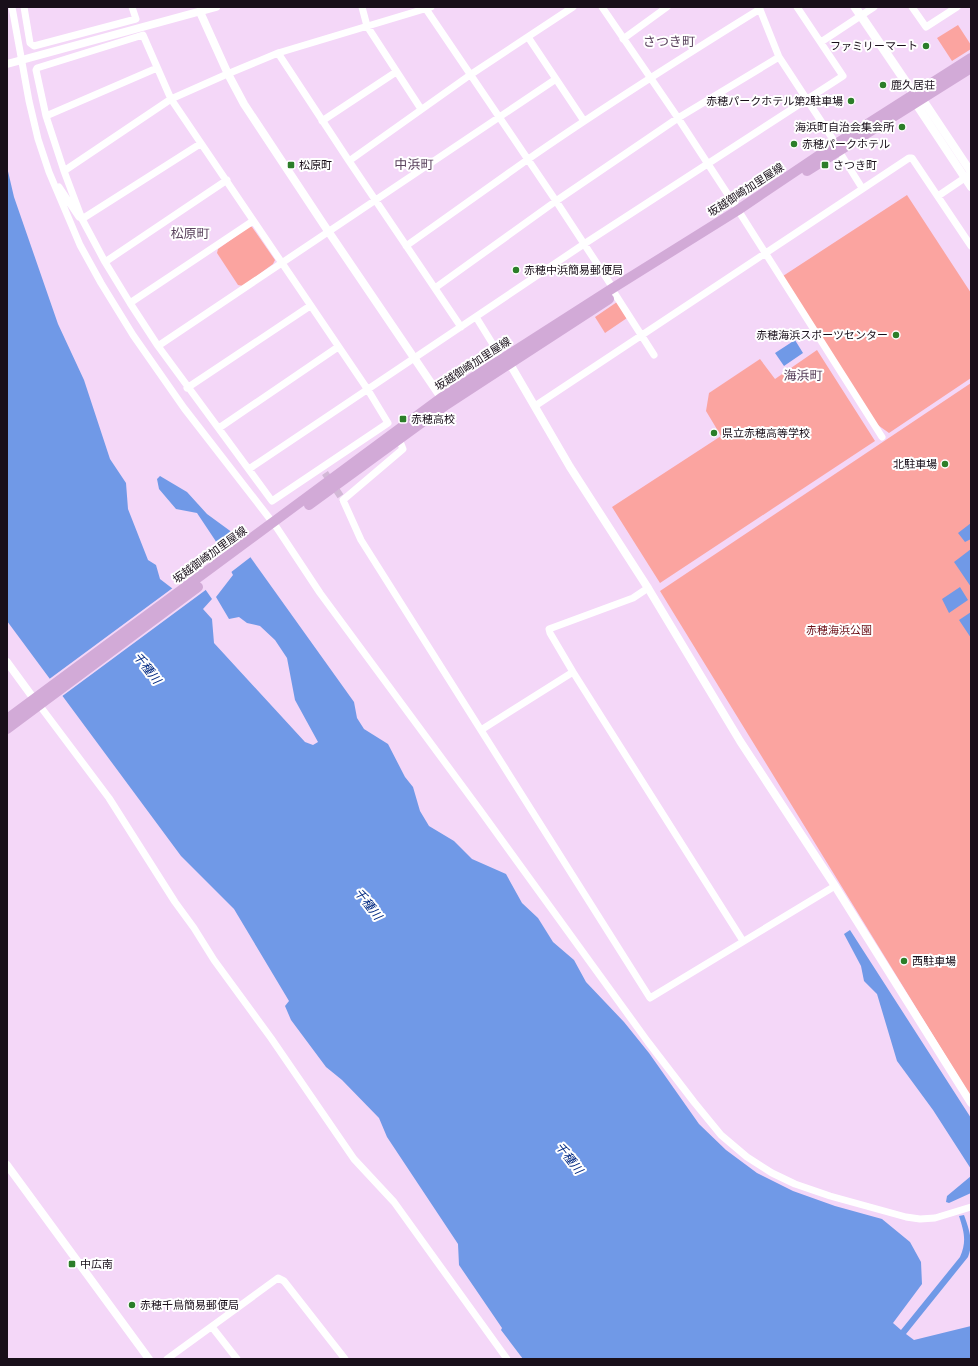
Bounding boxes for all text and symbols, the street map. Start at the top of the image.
district label: さつき町 [643,34,695,49]
place label: ファミリーマート [830,40,918,53]
marker: ファミリーマート [921,41,931,51]
place label: 鹿久居荘 [891,79,935,92]
marker: 鹿久居荘 [878,80,888,90]
place label: 赤穂パークホテル第2駐車場 [706,95,843,108]
marker: 赤穂パークホテル第2駐車場 [846,96,856,106]
place label: 海浜町自治会集会所 [795,121,895,134]
marker: 海浜町自治会集会所 [897,122,907,132]
place label: 赤穂パークホテル [802,138,890,151]
marker: 赤穂パークホテル [789,139,799,149]
district label: 中浜町 [394,157,434,172]
place label: 松原町 [299,159,332,172]
place label: さつき町 [833,159,877,172]
marker: 松原町 [286,160,296,170]
marker: さつき町 [820,160,830,170]
street label: 坂越御崎加里屋線 [706,161,786,219]
district label: 松原町 [170,226,210,241]
place label: 赤穂中浜簡易郵便局 [524,264,623,277]
marker: 赤穂中浜簡易郵便局 [511,265,521,275]
place label: 赤穂海浜スポーツセンター [756,329,888,342]
marker: 赤穂海浜スポーツセンター [891,330,901,340]
street label: 坂越御崎加里屋線 [433,335,513,393]
district label: 海浜町 [783,368,823,383]
place label: 赤穂高校 [411,413,455,426]
marker: 赤穂高校 [398,414,408,424]
place label: 県立赤穂高等学校 [722,427,810,440]
marker: 県立赤穂高等学校 [709,428,719,438]
place label: 北駐車場 [893,458,937,471]
marker: 北駐車場 [940,459,950,469]
street label: 坂越御崎加里屋線 [171,524,249,586]
park label: 赤穂海浜公園 [806,624,872,637]
water label: 千種川 [130,650,165,688]
water label: 千種川 [351,886,386,924]
place label: 西駐車場 [912,955,956,968]
marker: 西駐車場 [899,956,909,966]
water label: 千種川 [552,1140,587,1178]
place label: 中広南 [80,1258,113,1271]
marker: 中広南 [67,1259,77,1269]
place label: 赤穂千鳥簡易郵便局 [140,1299,239,1312]
marker: 赤穂千鳥簡易郵便局 [127,1300,137,1310]

